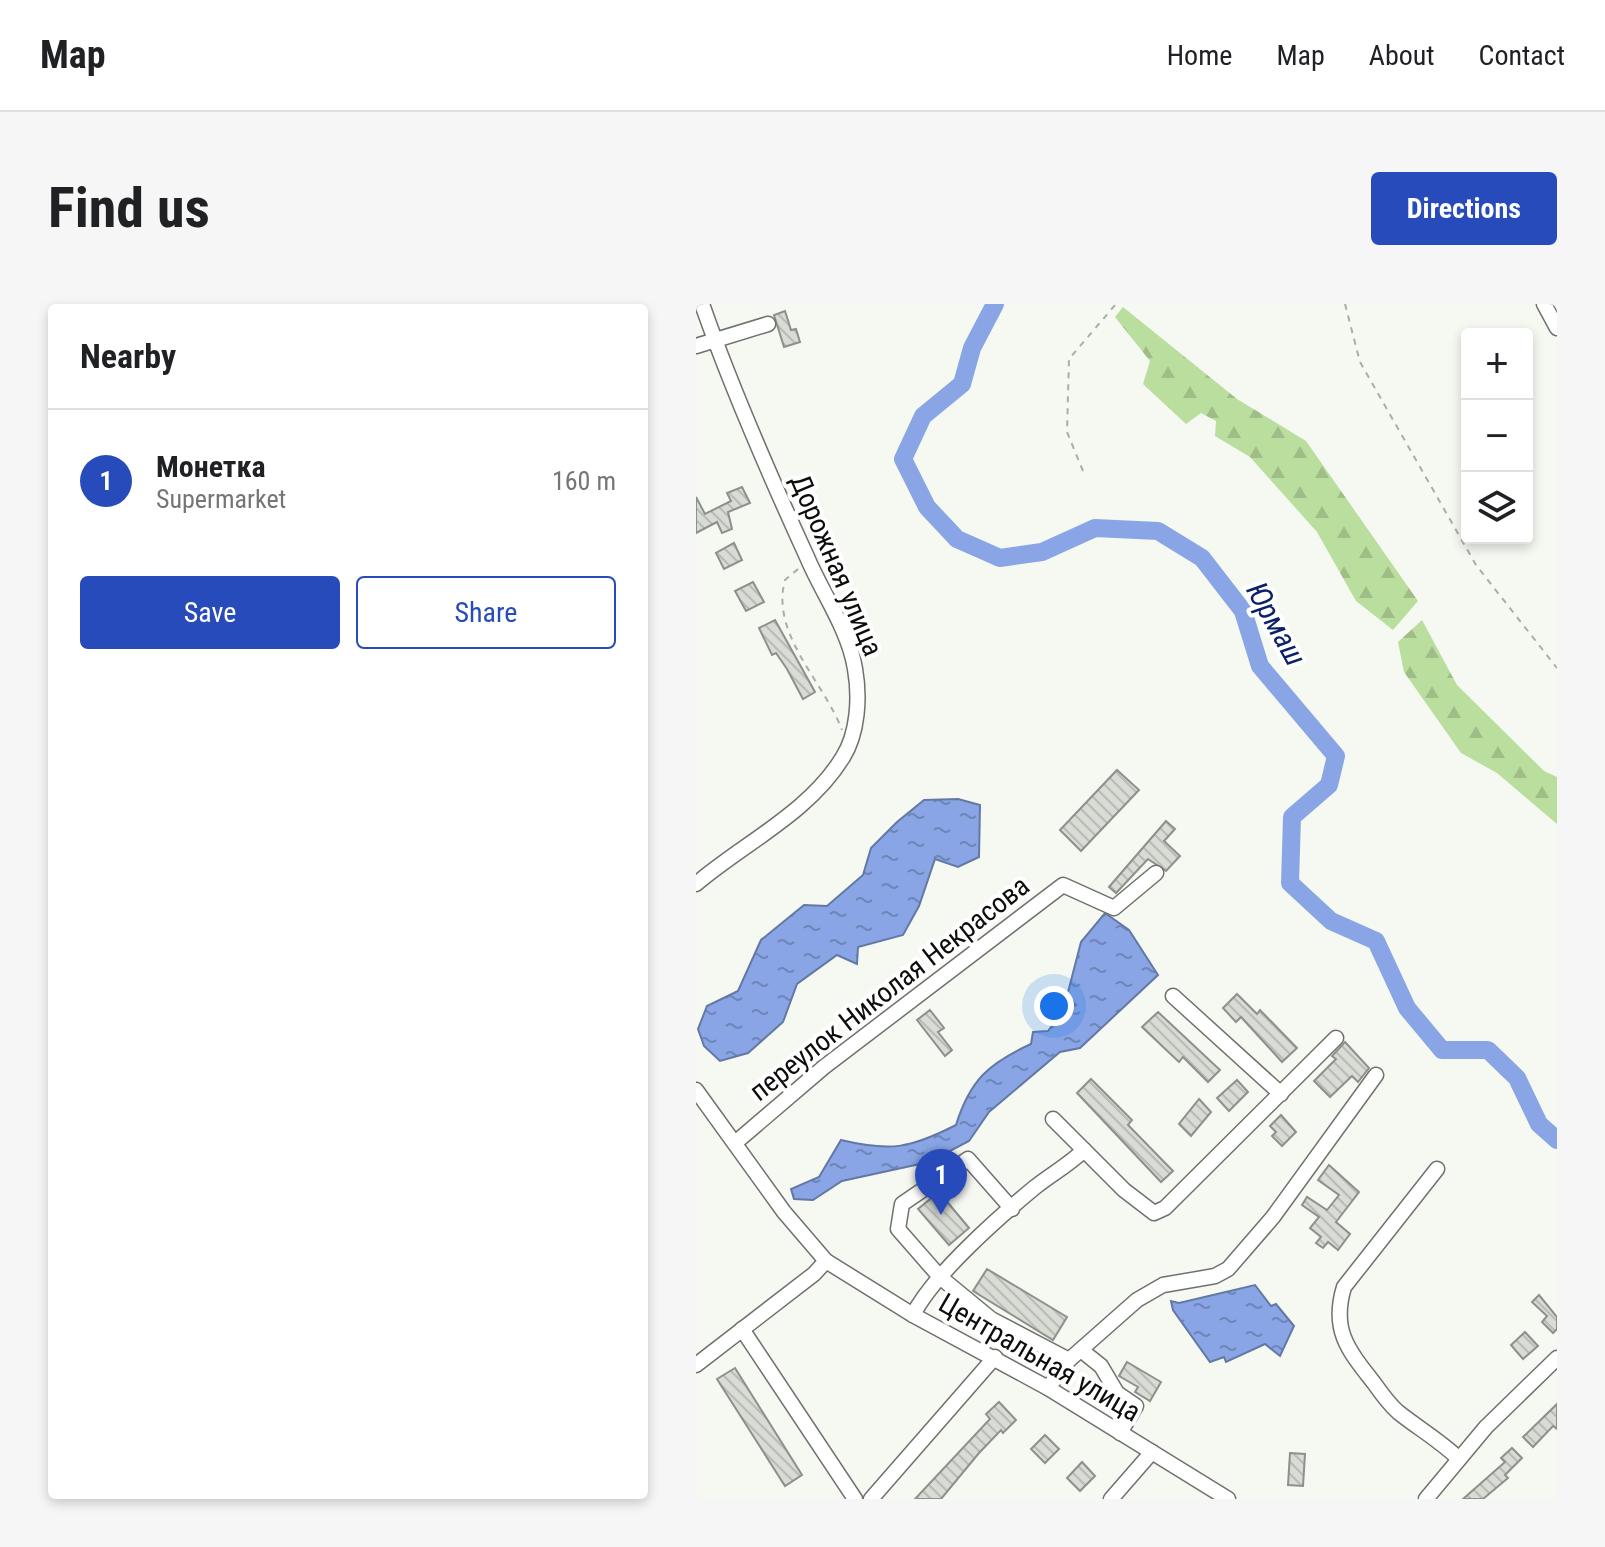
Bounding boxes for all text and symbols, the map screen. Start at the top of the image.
text: Map [40,33,106,77]
text: Home [1167,39,1232,72]
text: Map [1276,39,1325,72]
text: About [1369,39,1435,72]
text: Contact [1479,39,1565,72]
button: Directions [1371,172,1557,245]
text: Find us [48,175,210,241]
map controls [1461,328,1533,544]
button: + [1461,328,1533,400]
text: Nearby [80,336,176,376]
button: − [1461,400,1533,472]
text: Монетка [156,449,266,484]
text: 1 [99,466,113,496]
text: 160 m [552,466,616,496]
street label: Дорожная улица [783,469,890,661]
button: layers [1461,472,1533,544]
text: Supermarket [156,484,286,514]
button: Save [80,576,340,649]
button: Share [356,576,616,649]
water label: Юрмаш [1239,576,1314,672]
street label: переулок Николая Некрасова [743,869,1036,1108]
your location [1034,986,1074,1026]
pin: 1 [915,1149,967,1215]
street label: Центральная улица [933,1286,1146,1429]

